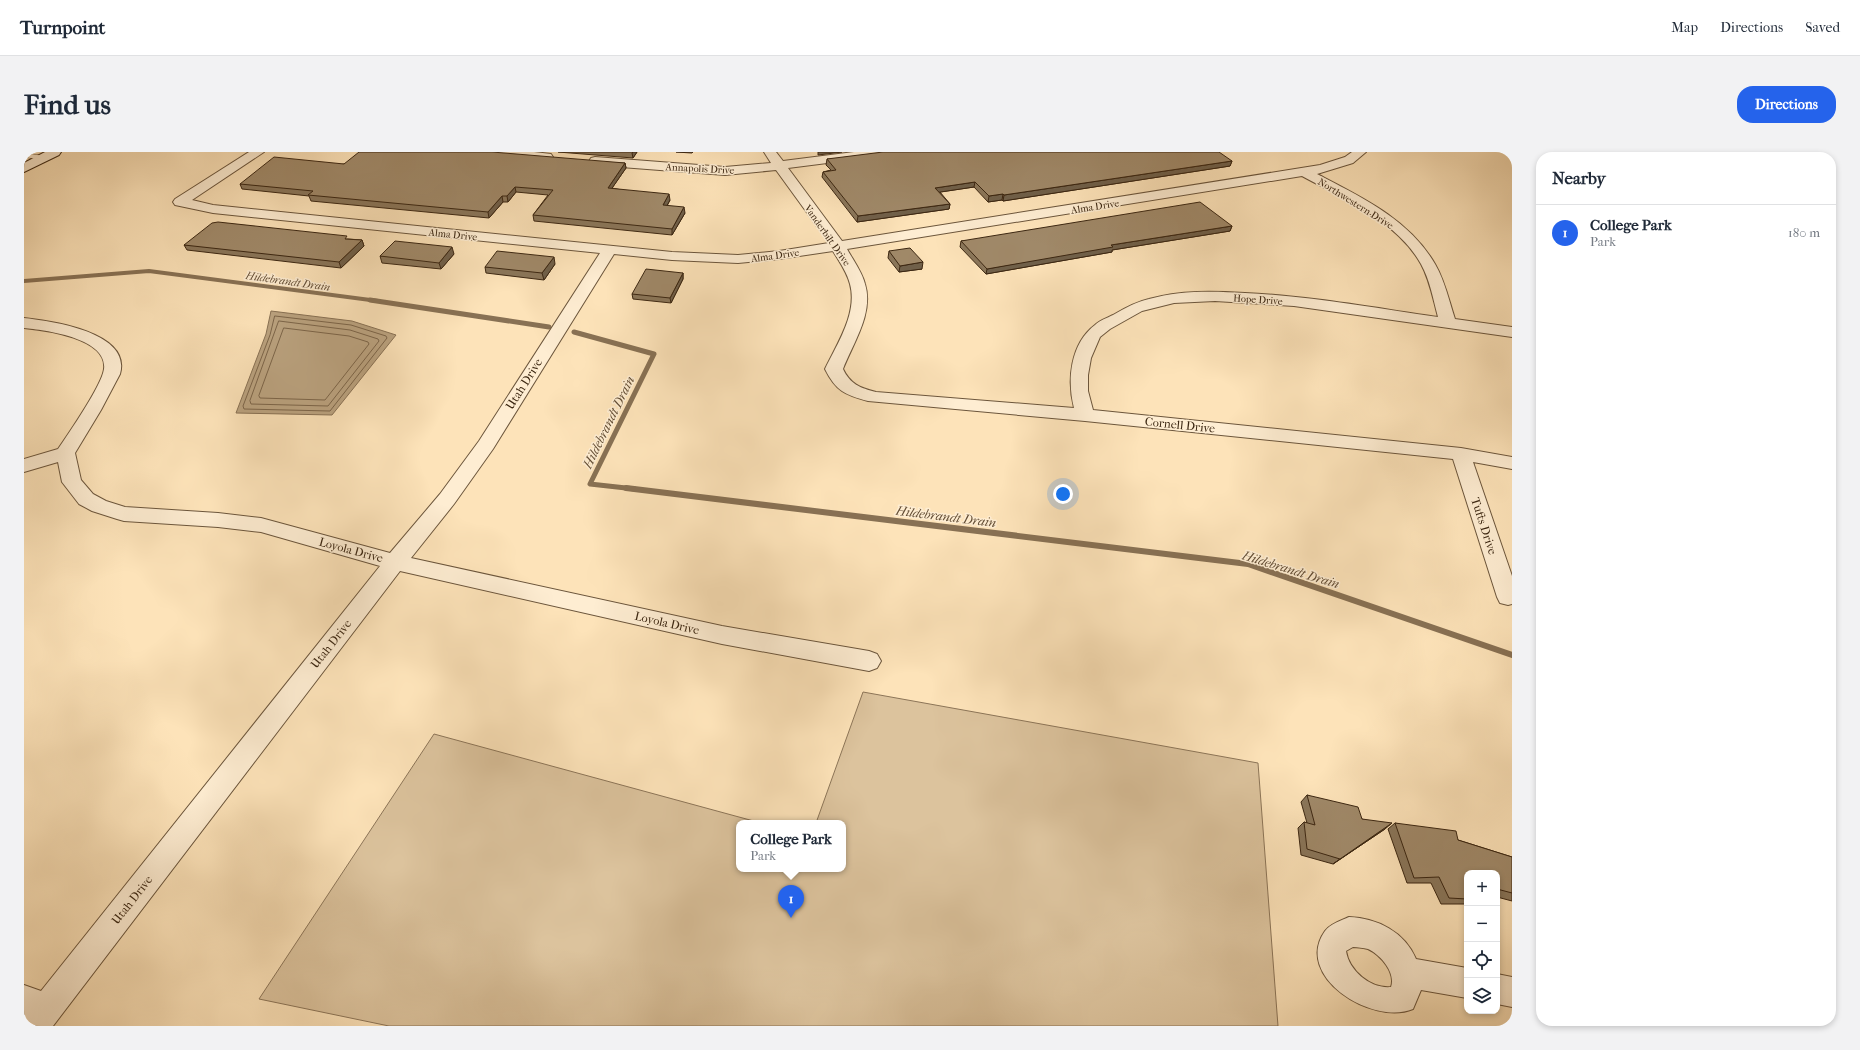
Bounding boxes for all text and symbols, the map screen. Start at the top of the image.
text: Turnpoint [20,17,105,39]
text: Map [1671,19,1698,36]
text: Directions [1720,19,1783,36]
text: Saved [1805,19,1840,36]
button: Directions [1737,86,1836,123]
text: Find us [24,88,111,121]
street label: Annapolis Drive [664,161,735,177]
text: Nearby [1552,168,1606,188]
street label: Northwestern Drive [1316,176,1395,232]
street label: Alma Drive [1069,197,1120,217]
street label: Vanderbilt Drive [801,202,853,269]
text: College Park [1590,216,1672,234]
text: 1 [1563,225,1567,240]
text: 180 m [1788,225,1820,240]
street label: Alma Drive [427,226,478,244]
text: Park [1590,234,1616,249]
street label: Alma Drive [749,247,800,265]
water label: Hildebrandt Drain [244,269,331,294]
street label: Hope Drive [1233,292,1283,308]
street label: Utah Drive [503,356,545,412]
water label: Hildebrandt Drain [579,374,637,472]
street label: Cornell Drive [1144,414,1216,436]
your location [1053,484,1073,504]
street label: Tufts Drive [1468,496,1500,556]
water label: Hildebrandt Drain [894,503,997,530]
street label: Loyola Drive [317,535,385,565]
water label: Hildebrandt Drain [1240,547,1341,591]
street label: Loyola Drive [633,609,701,637]
street label: Utah Drive [308,617,354,671]
popup [736,820,846,872]
text: College Park [750,830,832,848]
text: Park [750,848,776,863]
map controls [1464,870,1500,1014]
button: + [1464,870,1500,906]
street label: Utah Drive [109,873,155,927]
pin: 1 [778,885,804,918]
button: − [1464,906,1500,942]
button: locate [1464,942,1500,978]
button: layers [1464,978,1500,1014]

